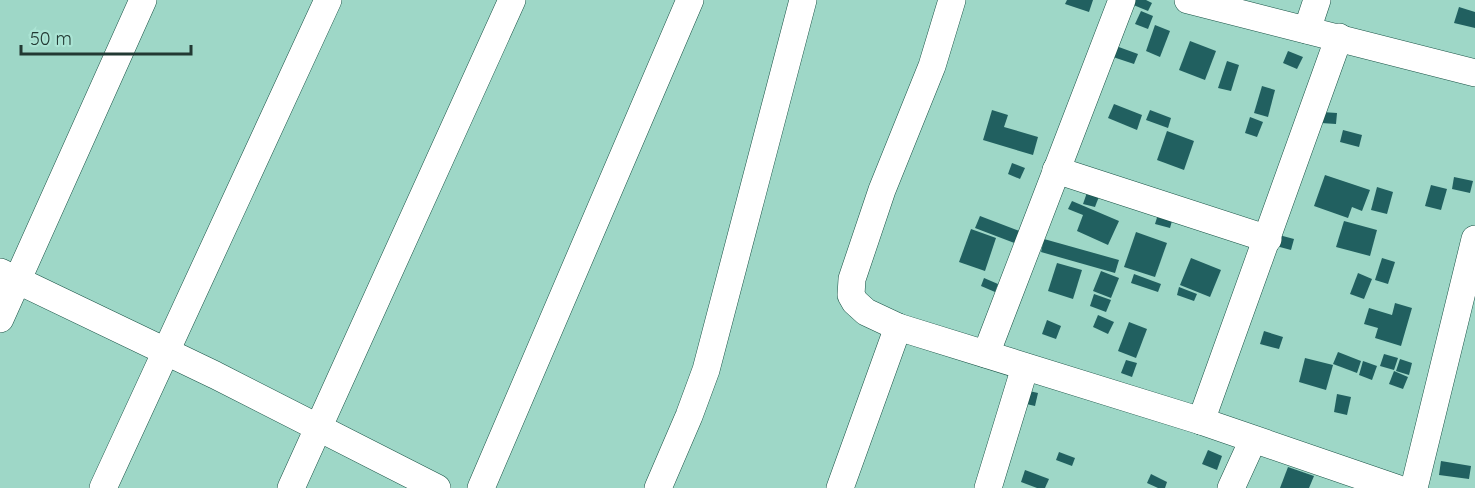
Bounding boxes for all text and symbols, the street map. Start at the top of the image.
scale bar [21,18,190,56]
text: 50 m [30,27,72,50]

